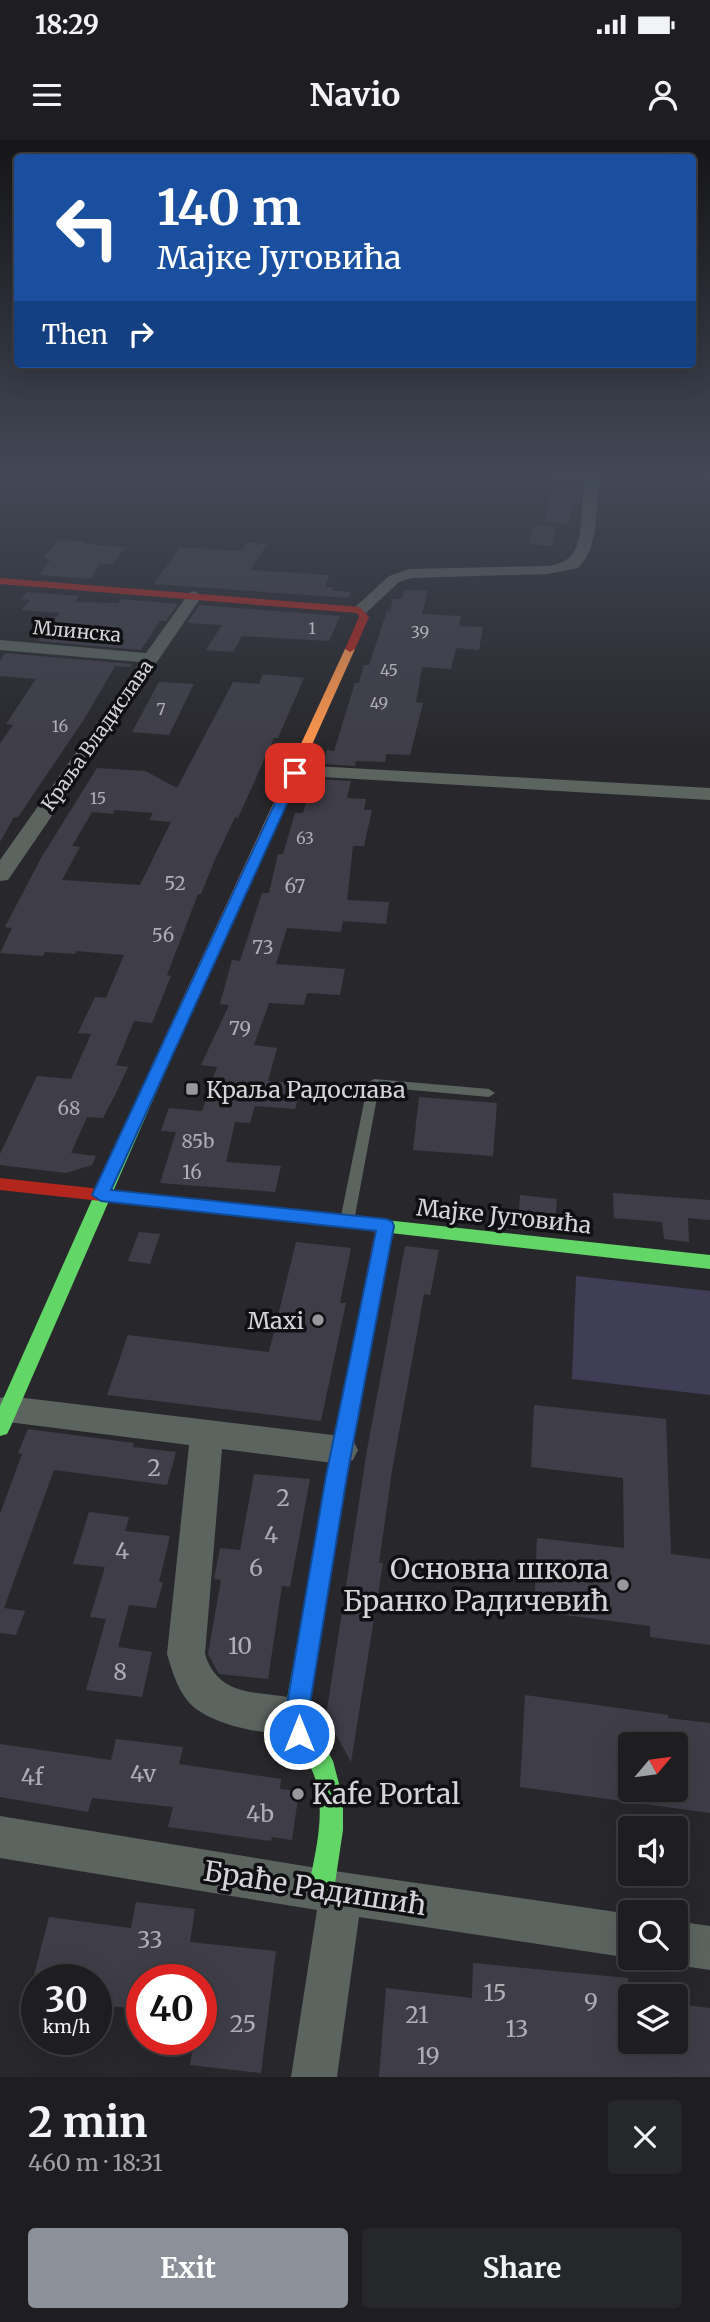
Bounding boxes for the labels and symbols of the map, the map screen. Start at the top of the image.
street label: Млинска [32,615,122,647]
house number: 1 [308,618,316,638]
house number: 39 [411,622,429,642]
street label: Краља Владислава [36,655,158,815]
house number: 45 [380,660,398,680]
house number: 49 [370,693,388,713]
house number: 7 [156,699,166,719]
house number: 16 [52,716,68,736]
pin [265,743,325,803]
house number: 15 [90,788,106,808]
house number: 63 [296,828,314,848]
house number: 52 [164,871,186,895]
house number: 67 [285,874,306,898]
house number: 56 [152,923,174,947]
house number: 73 [252,935,274,959]
house number: 79 [229,1016,251,1040]
place label: Краља Радослава [206,1075,405,1104]
marker: Краља Радослава [184,1081,200,1097]
house number: 68 [58,1096,80,1120]
house number: 85b [182,1129,215,1153]
house number: 16 [182,1160,202,1184]
street label: Мајке Југовића [415,1192,593,1240]
place label: Maxi [247,1306,304,1335]
marker: Maxi [310,1312,326,1328]
house number: 2 [147,1453,161,1482]
house number: 2 [276,1483,290,1512]
house number: 4 [264,1520,278,1549]
house number: 4 [115,1536,129,1565]
place label: Основна школа Бранко Радичевић [343,1551,609,1619]
house number: 6 [249,1553,263,1582]
marker: Основна школа Бранко Радичевић [615,1577,631,1593]
house number: 10 [228,1631,252,1660]
house number: 8 [113,1657,127,1686]
position arrow [262,1697,336,1771]
north arrow [618,1732,688,1802]
house number: 4v [130,1759,157,1788]
house number: 4f [21,1762,44,1791]
place label: Kafe Portal [312,1776,460,1812]
marker: Kafe Portal [290,1786,306,1802]
house number: 4b [246,1799,274,1828]
street label: Браће Радишић [201,1853,429,1923]
house number: 33 [137,1925,163,1954]
speed limit sign: 40 [126,1964,217,2055]
house number: 15 [483,1978,507,2007]
house number: 9 [584,1987,598,2016]
house number: 21 [405,2000,429,2029]
house number: 25 [230,2009,256,2038]
house number: 13 [506,2014,528,2043]
house number: 19 [416,2041,440,2070]

